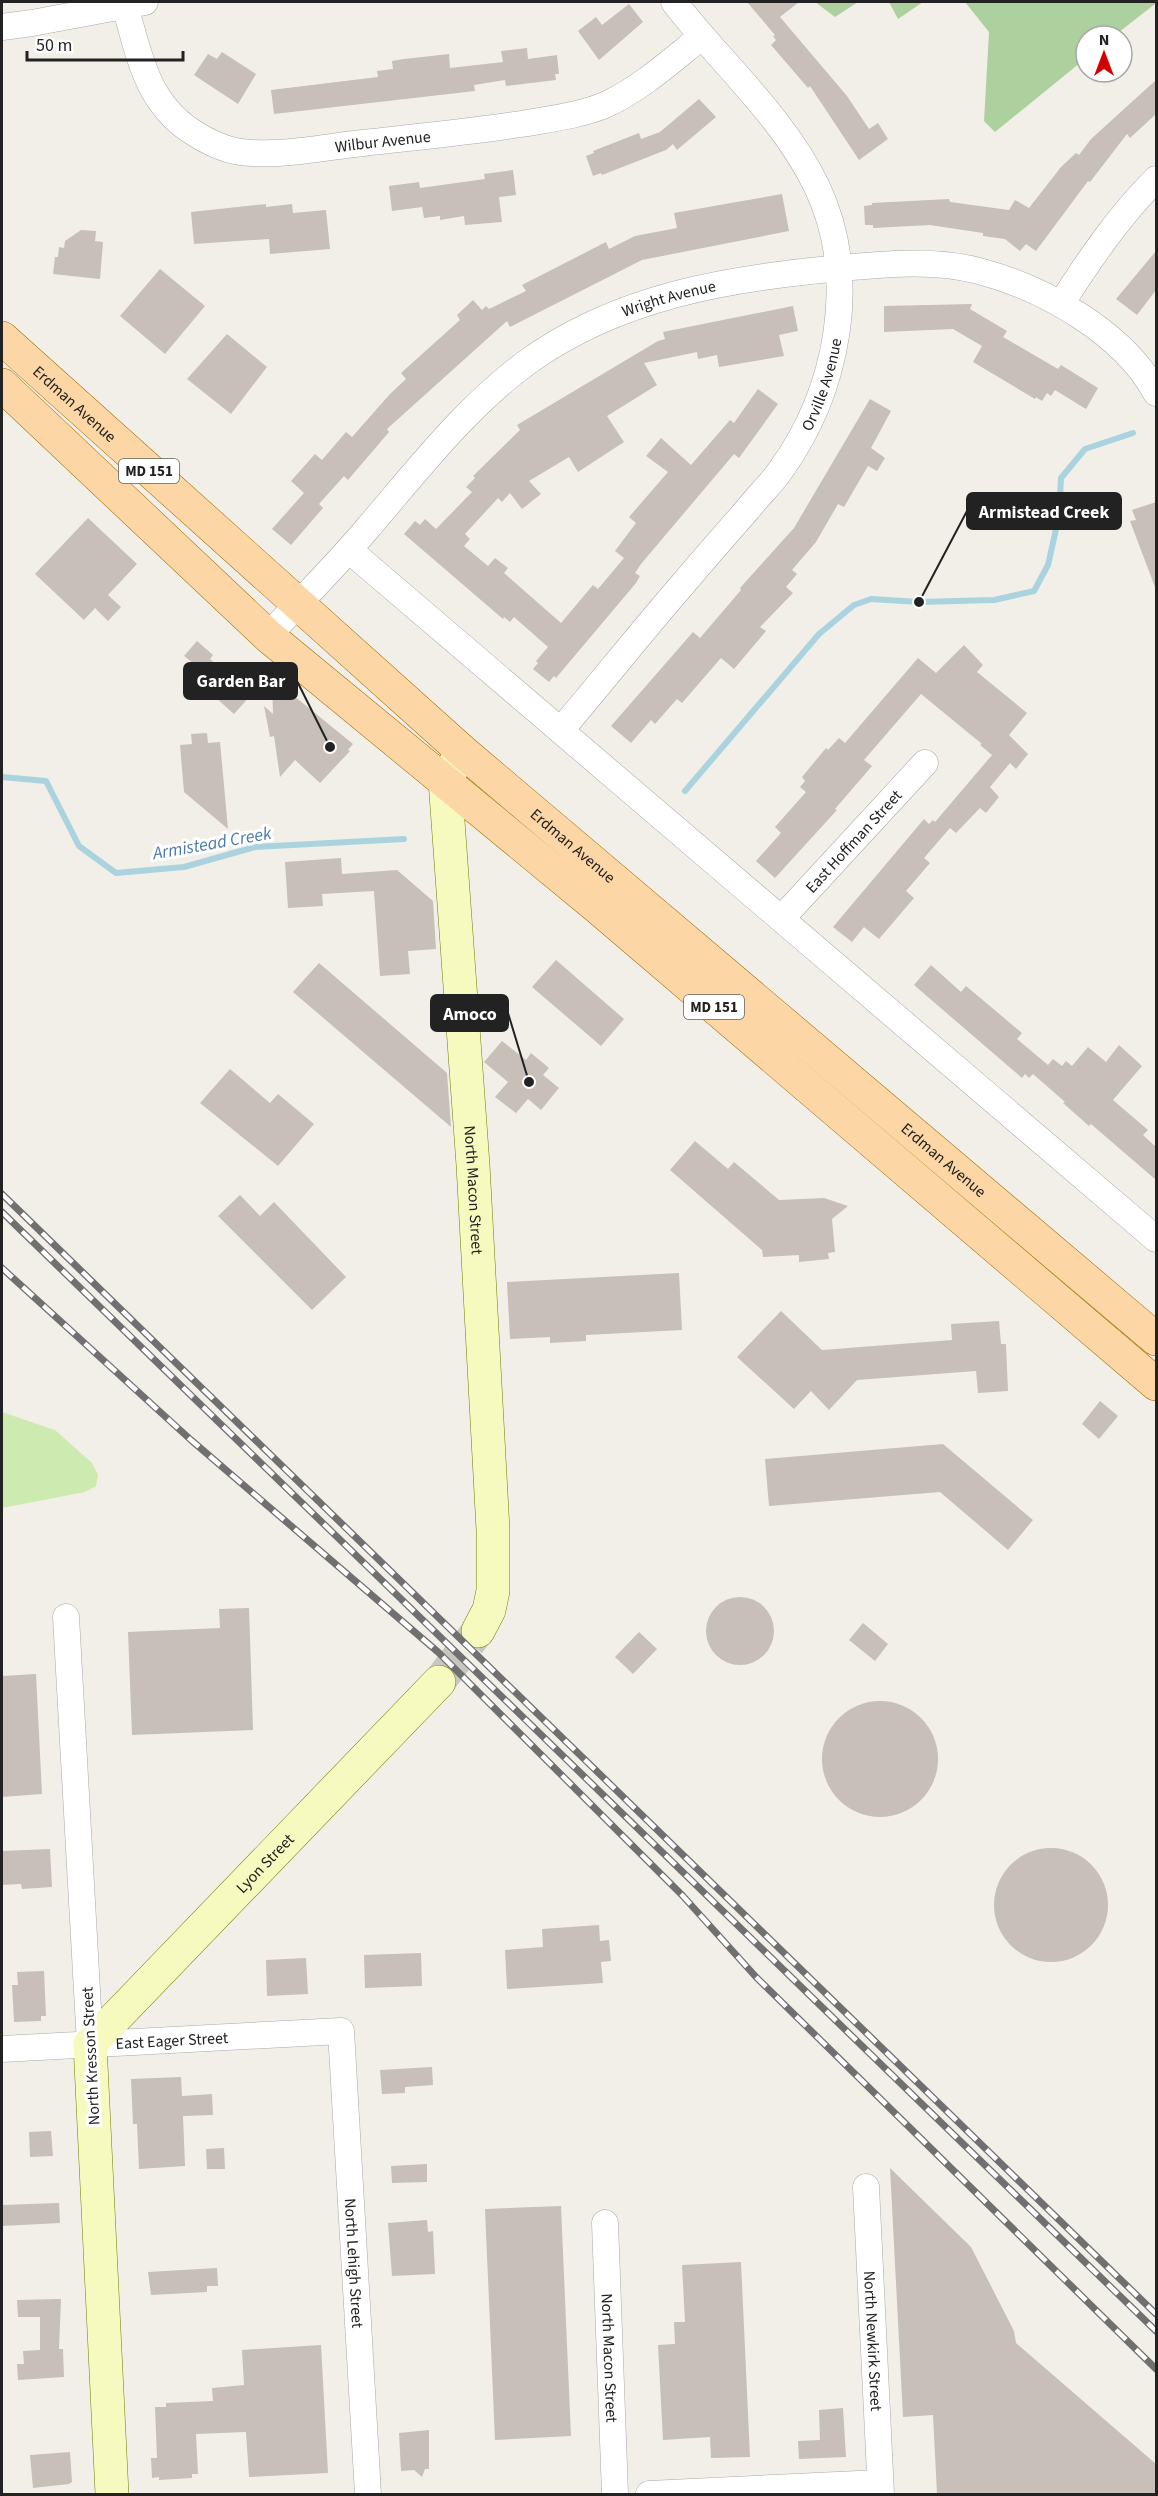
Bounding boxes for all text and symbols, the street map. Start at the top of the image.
scale bar [27,24,183,62]
north arrow [1074,24,1134,84]
text: N [1099,29,1109,51]
text: 50 m [36,33,72,58]
street label: Wilbur Avenue [334,126,432,158]
street label: Wright Avenue [619,275,718,323]
street label: Orville Avenue [796,336,847,435]
street label: Erdman Avenue [28,361,121,448]
road number: MD 151 [119,459,179,483]
callout: Armistead Creek [967,493,1121,529]
text: Armistead Creek [978,500,1109,525]
callout: Garden Bar [184,663,297,699]
text: Garden Bar [196,669,286,694]
street label: East Hoffman Street [801,785,908,898]
street label: Erdman Avenue [525,804,620,889]
water label: Armistead Creek [150,821,274,866]
callout: Amoco [431,995,508,1031]
road number: MD 151 [684,995,744,1019]
text: Amoco [442,1002,497,1027]
street label: Erdman Avenue [896,1118,991,1203]
street label: North Macon Street [458,1125,488,1256]
street label: Lyon Street [231,1828,300,1898]
street label: North Kresson Street [76,1986,106,2126]
street label: East Eager Street [115,2027,229,2055]
street label: North Lehigh Street [339,2198,368,2329]
street label: North Newkirk Street [858,2270,887,2412]
street label: North Macon Street [596,2293,622,2424]

